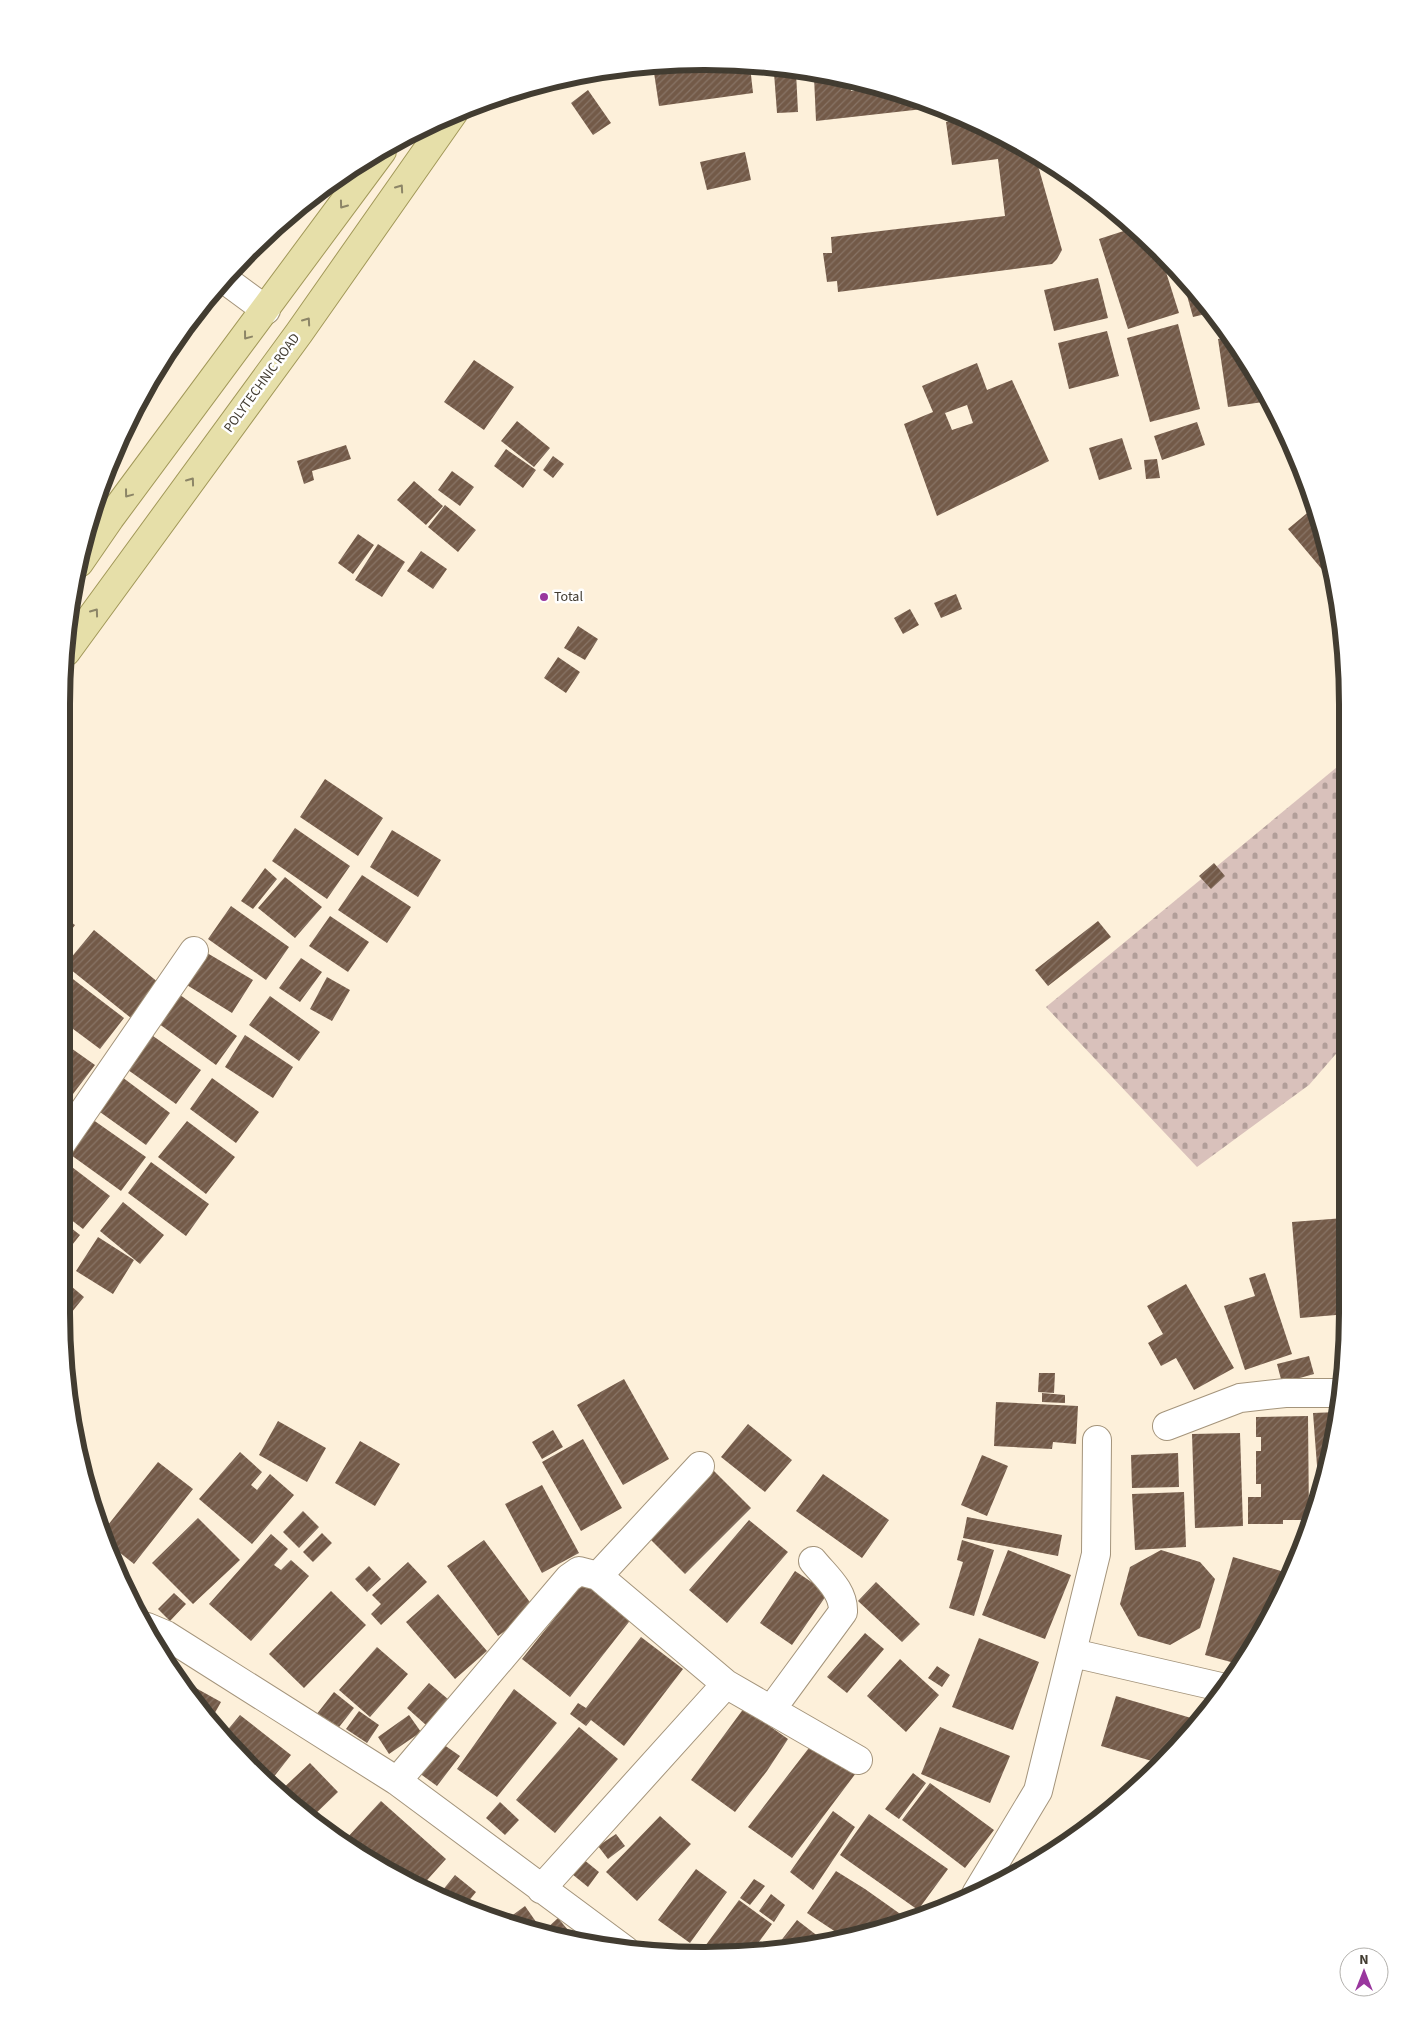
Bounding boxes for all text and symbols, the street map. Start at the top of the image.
one-way arrow [394,184,403,194]
one-way arrow [340,199,349,209]
one-way arrow [301,317,310,327]
street label: POLYTECHNIC ROAD [219,329,305,437]
one-way arrow [244,330,252,339]
one-way arrow [185,477,194,487]
one-way arrow [125,488,134,498]
place label: Total [554,587,583,607]
marker: Total [538,591,550,603]
one-way arrow [89,608,98,618]
north arrow [1339,1947,1389,1997]
text: N [1359,1950,1369,1970]

